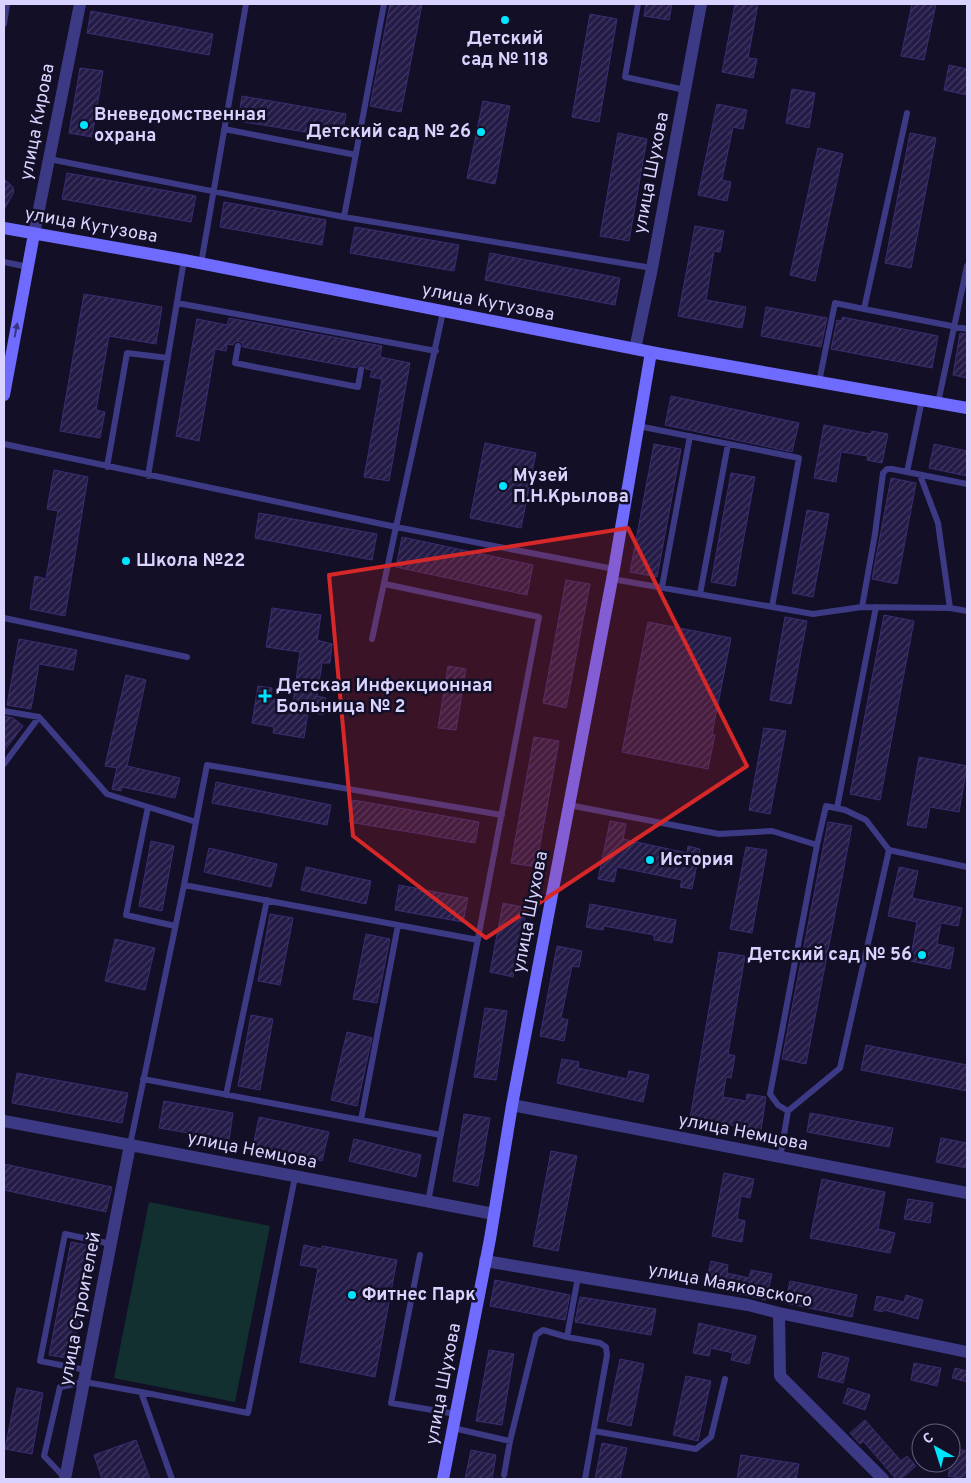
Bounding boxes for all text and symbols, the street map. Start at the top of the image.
marker: Детский сад № 118 [499,14,511,26]
place label: Детский сад № 118 [461,28,549,72]
street label: улица Кирова [15,62,61,182]
place label: Вневедомственная охрана [94,104,266,148]
street label: улица Шухова [629,110,675,236]
marker: Вневедомственная охрана [78,119,90,131]
place label: Детский сад № 26 [306,121,471,144]
marker: Детский сад № 26 [475,126,487,138]
street label: улица Кутузова [23,203,159,249]
street label: улица Кутузова [420,279,556,327]
one-way arrow [12,322,20,337]
place label: Музей П.Н.Крылова [513,465,629,509]
marker: Музей П.Н.Крылова [497,480,509,492]
place label: Школа №22 [136,550,245,573]
marker: Школа №22 [120,555,132,567]
place label: Детская Инфекционная Больница № 2 [276,675,493,719]
marker: Детская Инфекционная Больница № 2 [258,689,272,703]
street label: улица Шухова [508,849,554,975]
place label: История [660,849,734,872]
marker: История [644,854,656,866]
place label: Детский сад № 56 [747,944,912,967]
marker: Детский сад № 56 [916,949,928,961]
street label: улица Немцова [676,1109,810,1157]
street label: улица Немцова [185,1127,319,1175]
street label: улица Строителей [55,1230,107,1388]
street label: улица Маяковского [646,1259,814,1313]
place label: Фитнес Парк [362,1284,476,1307]
marker: Фитнес Парк [346,1289,358,1301]
street label: улица Шухова [421,1321,467,1447]
north arrow [911,1423,961,1473]
text: С [920,1430,938,1448]

